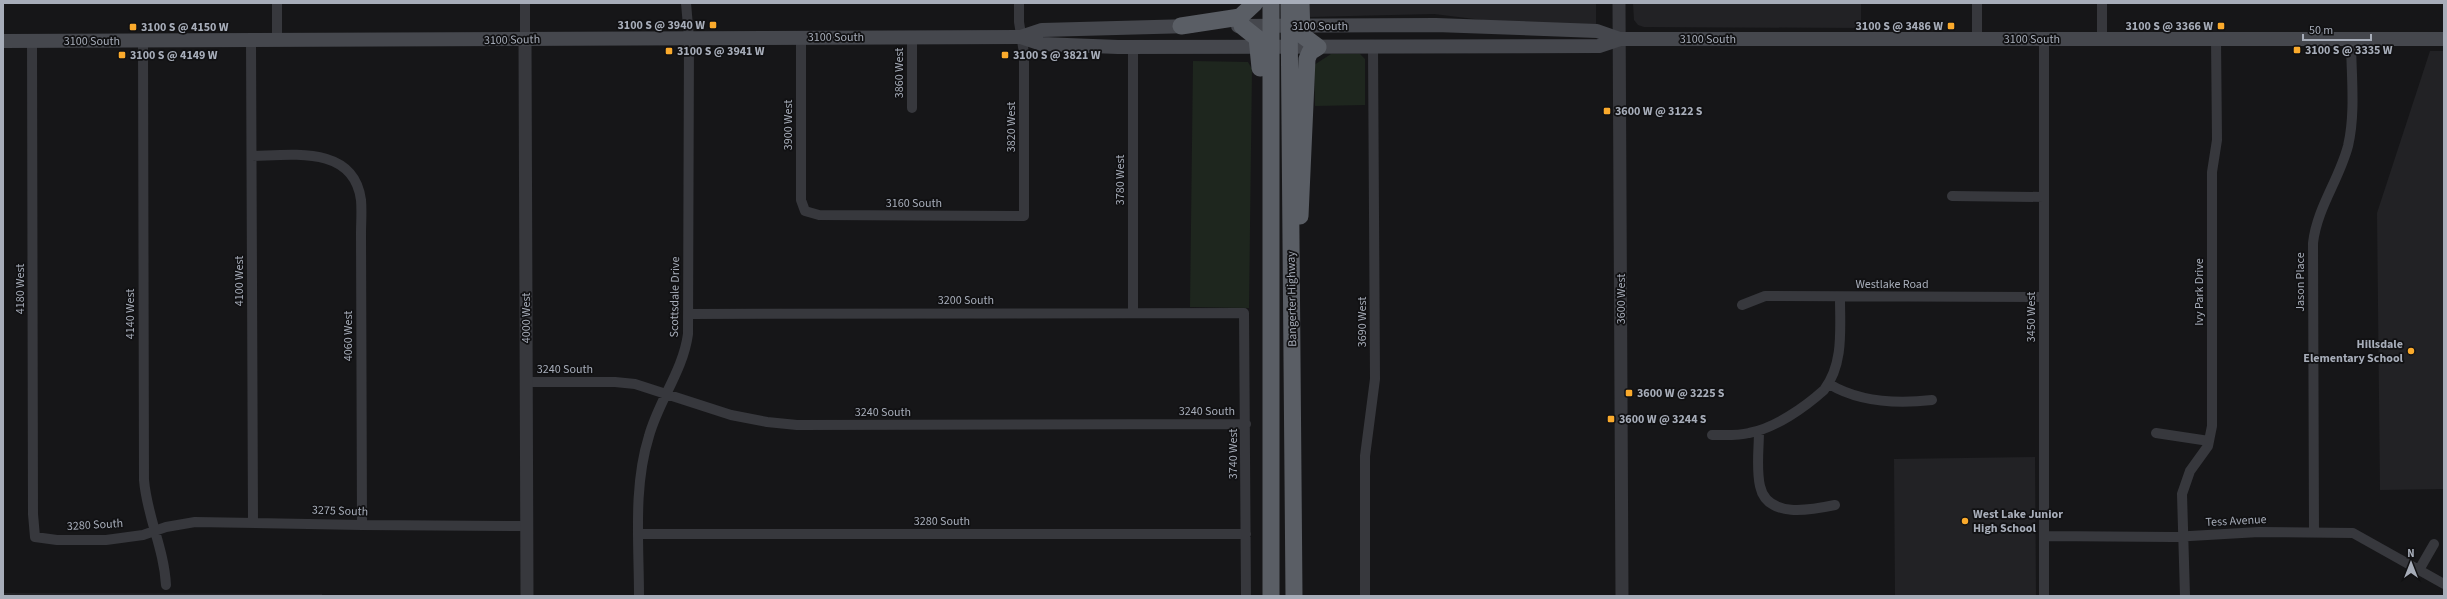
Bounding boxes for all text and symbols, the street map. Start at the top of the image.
scale bar [2303,16,2371,42]
place label: 3100 S @ 3940 W [617,17,705,34]
street label: 3100 South [1292,18,1348,35]
place label: 3100 S @ 3486 W [1855,18,1943,35]
place label: 3100 S @ 3366 W [2125,18,2213,35]
place label: 3100 S @ 4150 W [141,19,229,36]
marker: 3100 S @ 3940 W [708,20,718,30]
marker: 3100 S @ 3486 W [1946,21,1956,31]
marker: 3100 S @ 3366 W [2216,21,2226,31]
marker: 3100 S @ 4150 W [128,22,138,32]
text: 50 m [2309,22,2333,39]
street label: 3100 South [808,29,864,46]
street label: 3100 South [484,31,540,49]
street label: 3100 South [1680,31,1736,48]
street label: 3100 South [2004,31,2060,48]
street label: 3100 South [64,33,120,50]
place label: 3100 S @ 3335 W [2305,42,2393,59]
place label: 3100 S @ 3941 W [677,43,765,60]
marker: 3100 S @ 3335 W [2292,45,2302,55]
marker: 3100 S @ 3941 W [664,46,674,56]
place label: 3100 S @ 4149 W [130,47,218,64]
place label: 3100 S @ 3821 W [1013,47,1101,64]
street label: 3860 West [891,48,908,98]
marker: 3100 S @ 4149 W [117,50,127,60]
marker: 3100 S @ 3821 W [1000,50,1010,60]
street label: 3900 West [780,100,797,150]
street label: 3820 West [1003,102,1020,152]
place label: 3600 W @ 3122 S [1615,103,1703,120]
marker: 3600 W @ 3122 S [1602,106,1612,116]
street label: 3780 West [1112,155,1129,205]
street label: 3160 South [886,195,942,212]
street label: Bangerter Highway [1283,251,1301,347]
street label: Jason Place [2292,252,2309,312]
street label: 4100 West [231,256,248,306]
street label: Scottsdale Drive [666,256,684,338]
street label: Ivy Park Drive [2191,258,2208,326]
street label: 4180 West [12,264,29,314]
street label: 3600 West [1613,274,1630,324]
street label: Westlake Road [1855,276,1929,293]
street label: 4140 West [122,289,139,339]
street label: 3200 South [938,292,994,309]
street label: 3450 West [2023,292,2040,342]
street label: 4000 West [518,293,535,343]
street label: 3690 West [1354,297,1371,347]
street label: 4060 West [340,311,357,361]
place label: Hillsdale Elementary School [2303,336,2404,367]
marker: Hillsdale Elementary School [2406,346,2416,356]
street label: 3240 South [537,361,593,378]
place label: 3600 W @ 3225 S [1637,385,1725,402]
marker: 3600 W @ 3225 S [1624,388,1634,398]
street label: 3240 South [1179,403,1235,420]
street label: 3240 South [855,404,911,421]
place label: 3600 W @ 3244 S [1619,411,1707,428]
marker: 3600 W @ 3244 S [1606,414,1616,424]
street label: 3740 West [1225,429,1242,479]
street label: 3275 South [312,502,368,520]
place label: West Lake Junior High School [1973,506,2063,537]
street label: Tess Avenue [2205,511,2267,531]
street label: 3280 South [914,513,970,530]
street label: 3280 South [66,515,124,535]
marker: West Lake Junior High School [1960,516,1970,526]
north arrow [2391,543,2431,583]
text: N [2407,546,2415,561]

